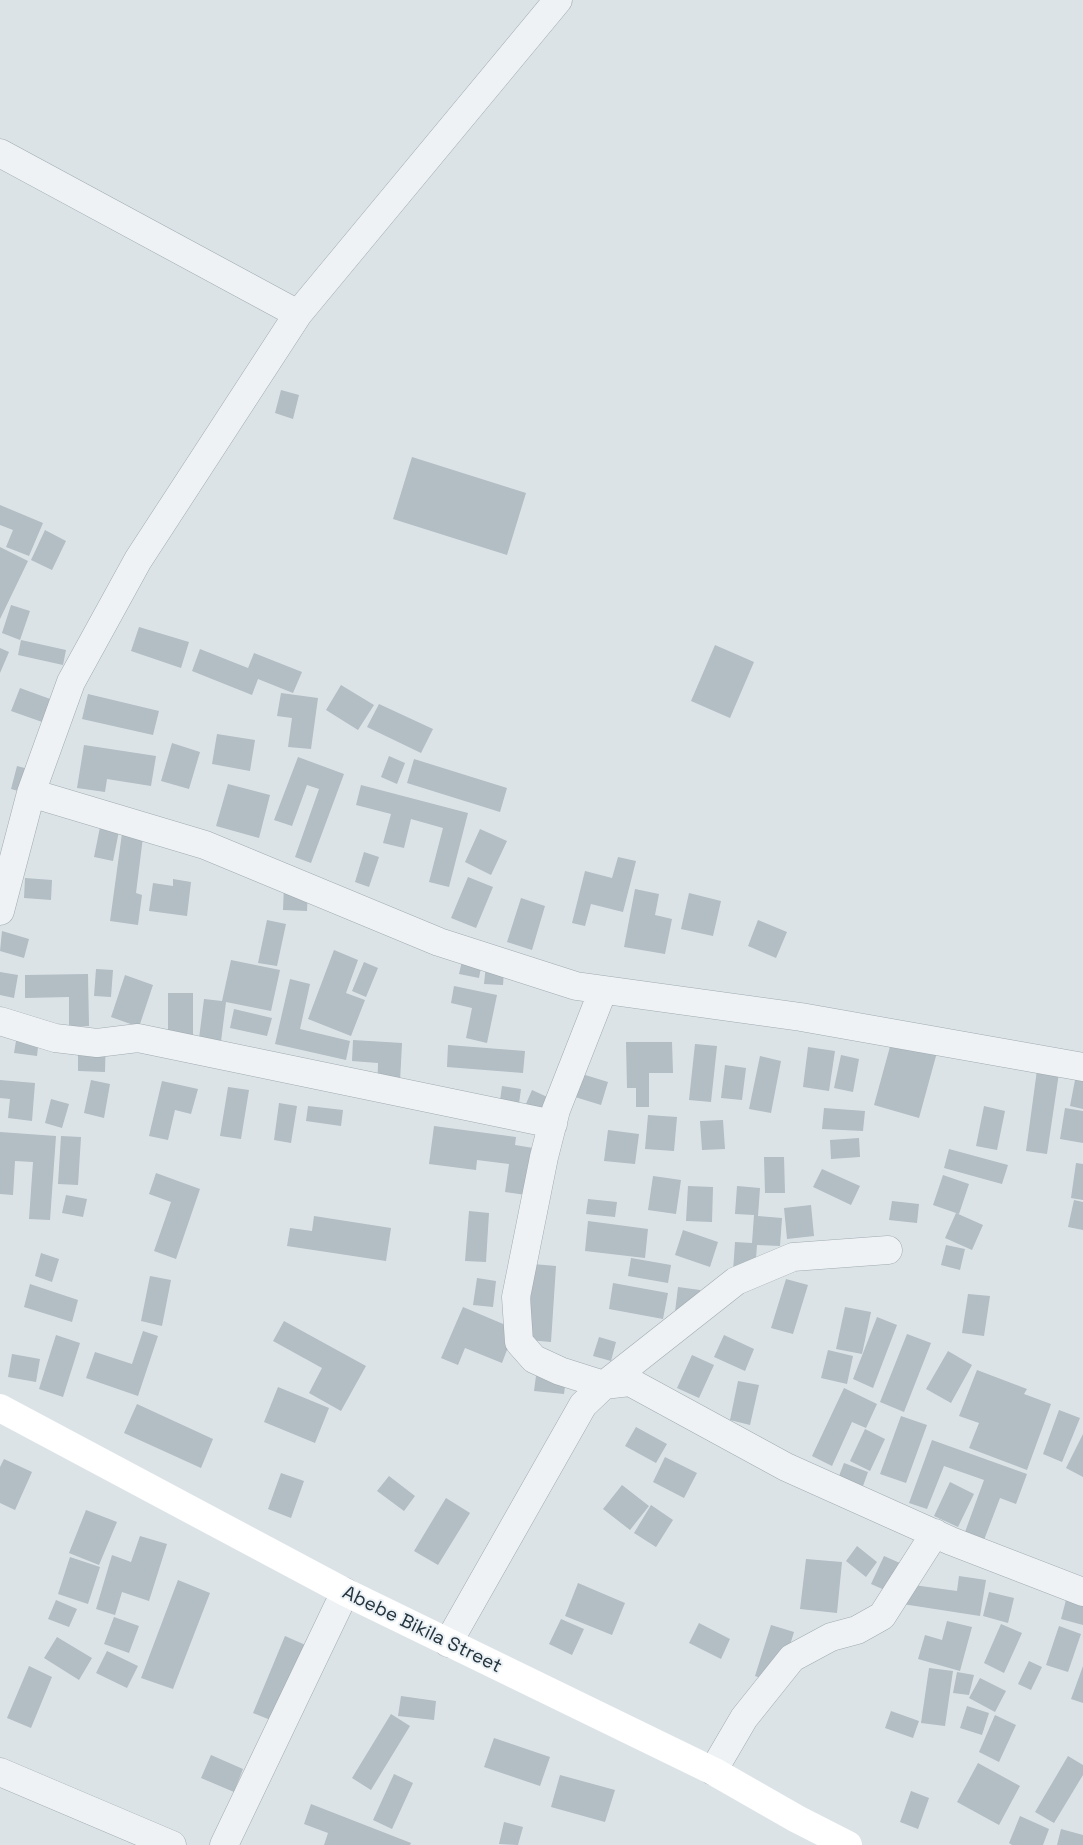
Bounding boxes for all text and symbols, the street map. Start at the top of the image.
street label: Abebe Bikila Street [339,1582,505,1678]

